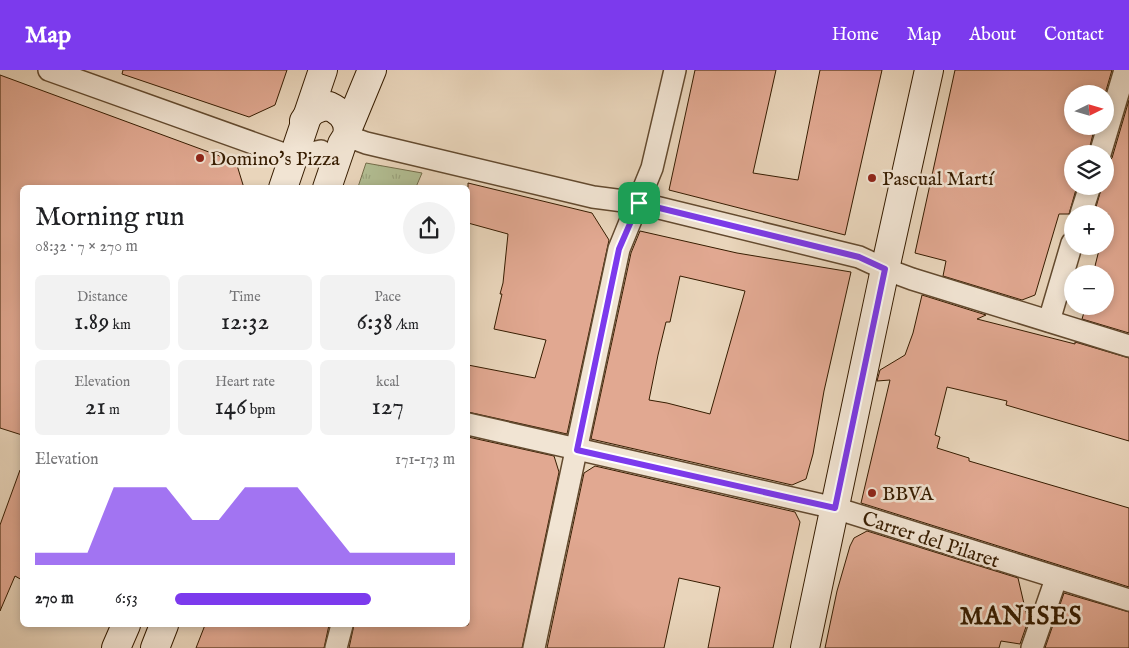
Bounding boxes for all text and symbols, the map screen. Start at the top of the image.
text: Map [25,20,71,51]
text: Home [832,24,879,47]
text: Map [907,24,941,47]
text: About [969,24,1016,47]
text: Contact [1044,24,1104,47]
north arrow [1064,85,1114,135]
map controls [1064,85,1114,315]
button: layers [1064,145,1114,195]
place label: Domino's Pizza [210,147,340,172]
marker: Domino's Pizza [194,152,206,164]
place label: Pascual Martí [882,167,995,192]
marker: Pascual Martí [866,172,878,184]
pin [618,182,660,224]
icon: arrive [625,189,653,217]
text: Morning run [35,200,185,235]
button: share [403,202,455,254]
button: + [1064,205,1114,255]
text: 08:32 · 7 × 270 m [35,237,138,257]
button: − [1064,265,1114,315]
text: Distance [77,288,128,306]
text: Time [229,288,261,306]
text: Pace [374,288,401,306]
text: 1.89 [74,306,109,338]
text: 12:32 [221,306,269,338]
text: 6:38 [356,306,393,338]
text: km [109,316,131,334]
text: /km [393,316,419,334]
text: Elevation [75,373,130,391]
text: Heart rate [215,373,275,391]
text: kcal [376,373,399,391]
text: 21 [85,391,106,423]
text: 146 [214,391,247,423]
text: 127 [371,391,404,423]
text: m [106,401,120,419]
text: bpm [247,401,276,419]
text: Elevation [35,450,98,470]
text: 171–173 m [395,450,455,470]
place label: BBVA [882,482,934,507]
marker: BBVA [866,487,878,499]
street label: Carrer del Pilaret [859,506,1002,574]
text: 270 m [35,589,74,609]
text: 6:53 [115,589,138,609]
district label: MANISES [960,601,1082,633]

